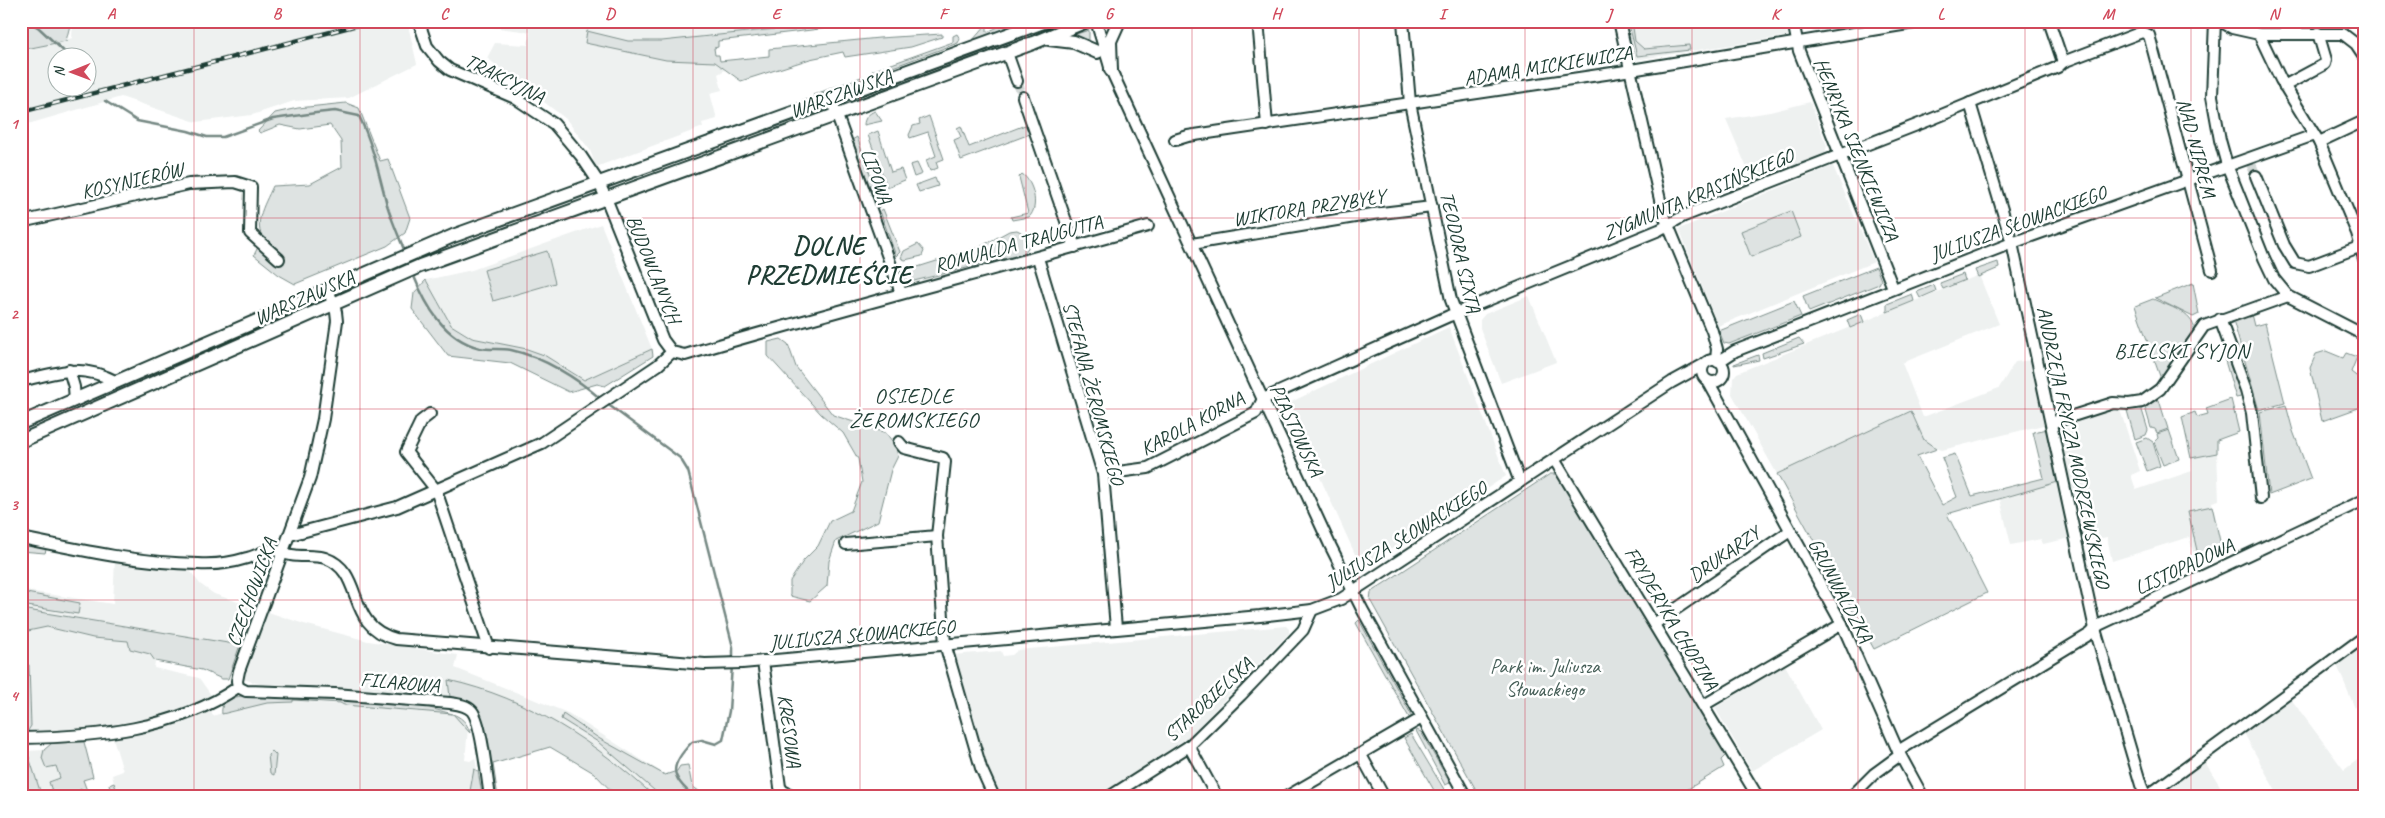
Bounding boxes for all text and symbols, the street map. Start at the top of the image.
text: A [107,4,117,24]
text: B [273,4,283,24]
text: C [440,4,450,24]
text: D [605,4,616,24]
text: E [772,4,783,24]
text: F [939,4,950,24]
text: G [1105,4,1115,24]
text: H [1271,4,1283,24]
text: I [1439,4,1449,24]
text: J [1605,4,1614,24]
text: K [1771,4,1783,24]
text: L [1938,4,1946,24]
text: M [2102,4,2116,24]
text: N [2269,4,2282,24]
street label: ADAMA MICKIEWICZA [1462,40,1635,91]
north arrow [48,48,98,98]
street label: TRAKCYJNA [461,48,550,110]
street label: HENRYKA SIENKIEWICZA [1808,54,1905,245]
street label: WARSZAWSKA [787,63,897,124]
text: N [51,65,68,77]
street label: NAD NIPREM [2171,96,2222,202]
text: 1 [10,114,19,134]
street label: ZYGMUNTA KRASIŃSKIEGO [1599,142,1799,246]
street label: LIPOWA [855,145,898,208]
street label: KOSYNIERÓW [79,156,189,204]
street label: JULIUSZA SŁOWACKIEGO [1926,179,2112,267]
street label: WIKTORA PRZYBYŁY [1231,183,1391,232]
street label: TEODORA SIXTA [1434,189,1487,316]
street label: ROMUALDA TRAUGUTTA [931,209,1106,278]
street label: BUDOWLANYCH [621,212,687,329]
district label: DOLNE PRZEDMIEŚCIE [746,230,915,291]
street label: WARSZAWSKA [250,264,359,331]
street label: STEFANA ŻEROMSKIEGO [1057,299,1131,490]
text: 2 [10,304,19,324]
street label: ANDRZEJA FRYCZA MODRZEWSKIEGO [2031,304,2116,592]
district label: BIELSKI SYJON [2114,338,2252,364]
street label: PIASTOWSKA [1264,380,1329,481]
district label: OSIEDLE ŻEROMSKIEGO [849,383,981,433]
street label: KAROLA KORNA [1136,385,1249,461]
street label: JULIUSZA SŁOWACKIEGO [1320,475,1493,596]
text: 3 [10,495,19,515]
street label: DRUKARZY [1684,519,1767,588]
street label: LISTOPADOWA [2131,532,2239,600]
street label: CZECHOWICKA [220,534,283,650]
street label: GRUNWALDZKA [1803,534,1879,647]
street label: FRYDERYKA CHOPINA [1619,542,1725,695]
street label: JULIUSZA SŁOWACKIEGO [768,614,958,655]
street label: STAROBIELSKA [1158,651,1259,747]
park label: Park im. Juliusza Słowackiego [1490,654,1601,702]
street label: FILAROWA [359,667,441,698]
text: 4 [10,686,19,706]
street label: KRESOWA [772,693,807,770]

